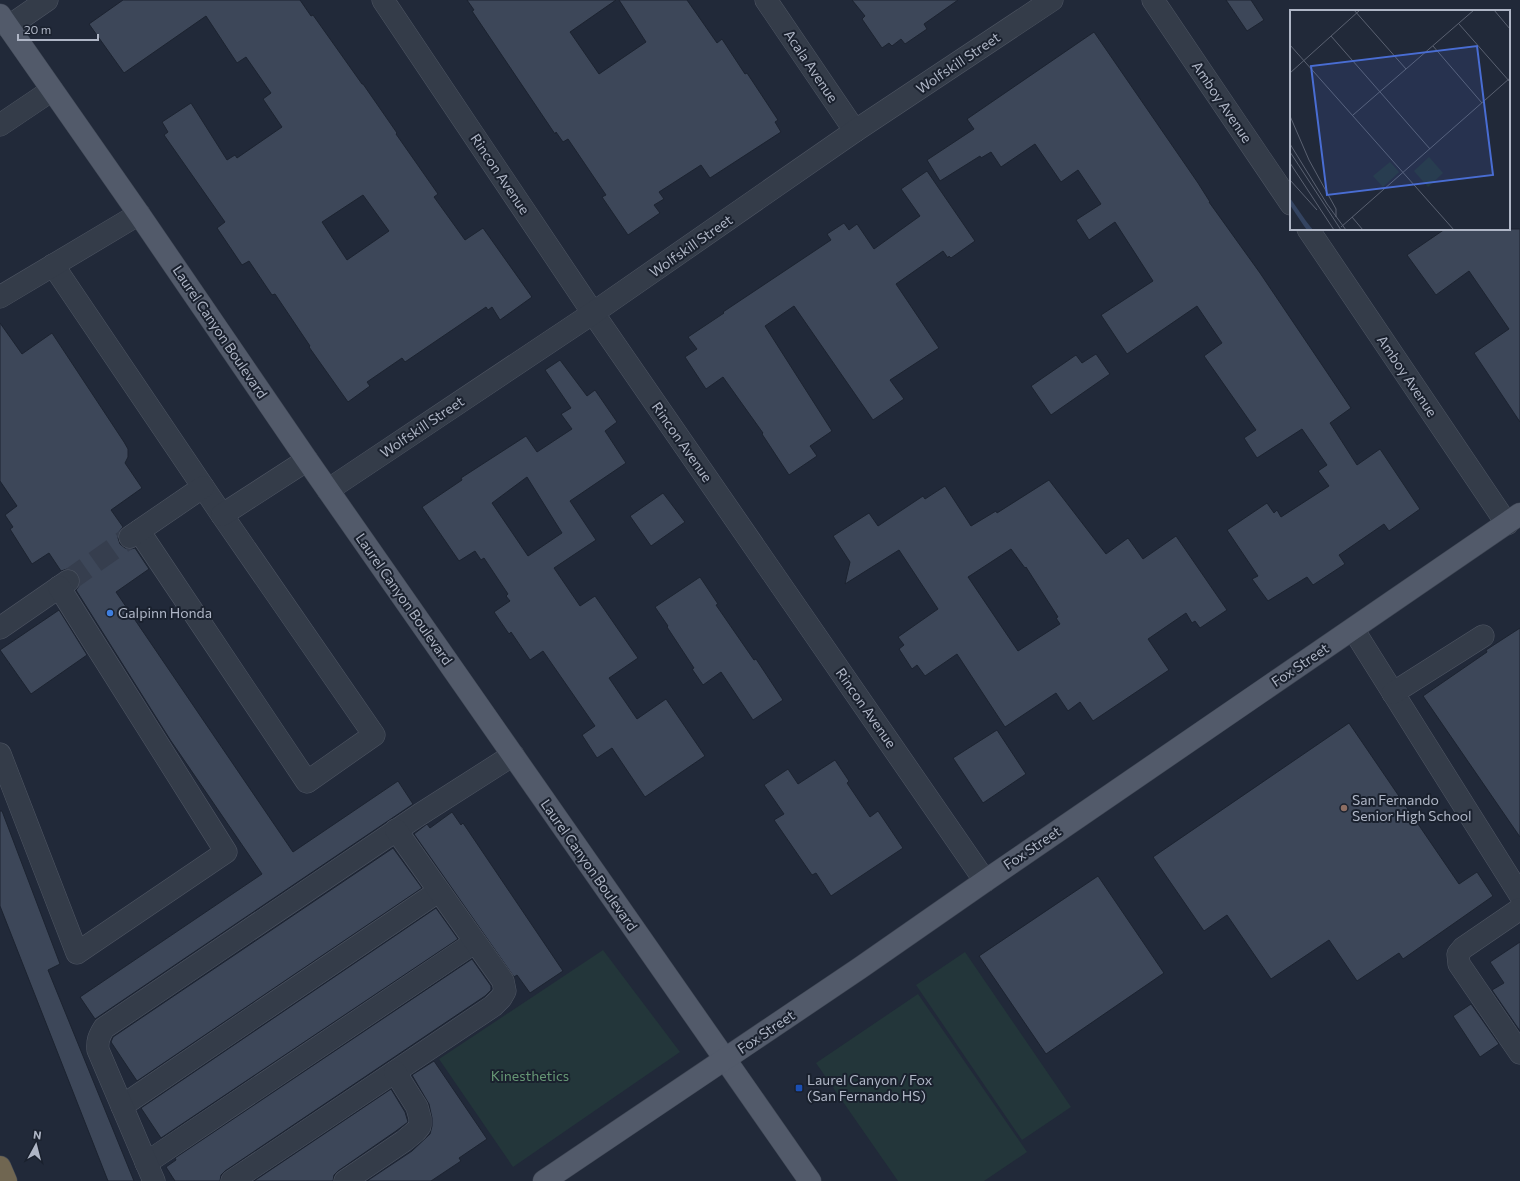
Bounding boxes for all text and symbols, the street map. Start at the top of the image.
inset map [1290,10,1510,230]
scale bar [18,16,98,42]
text: 20 m [24,22,51,36]
street label: Acala Avenue [781,26,842,105]
street label: Wolfskill Street [913,28,1003,97]
street label: Amboy Avenue [1189,58,1256,146]
street label: Rincon Avenue [467,130,534,217]
street label: Wolfskill Street [646,211,736,281]
street label: Laurel Canyon Boulevard [170,262,271,401]
street label: Amboy Avenue [1374,332,1441,420]
street label: Wolfskill Street [377,392,467,461]
street label: Rincon Avenue [649,398,716,485]
street label: Laurel Canyon Boulevard [352,530,456,668]
place label: Galpinn Honda [118,604,212,621]
marker: Galpinn Honda [105,608,115,618]
street label: Fox Street [1268,639,1332,690]
street label: Rincon Avenue [833,664,900,751]
place label: San Fernando Senior High School [1352,791,1472,824]
street label: Laurel Canyon Boulevard [537,796,641,934]
marker: San Fernando Senior High School [1339,803,1349,813]
street label: Fox Street [1000,822,1064,873]
street label: Fox Street [734,1006,798,1057]
park label: Kinesthetics [491,1067,569,1084]
place label: Laurel Canyon / Fox (San Fernando HS) [807,1071,933,1104]
marker: Laurel Canyon / Fox (San Fernando HS) [794,1083,804,1093]
north arrow [16,1125,56,1165]
text: N [32,1128,42,1142]

